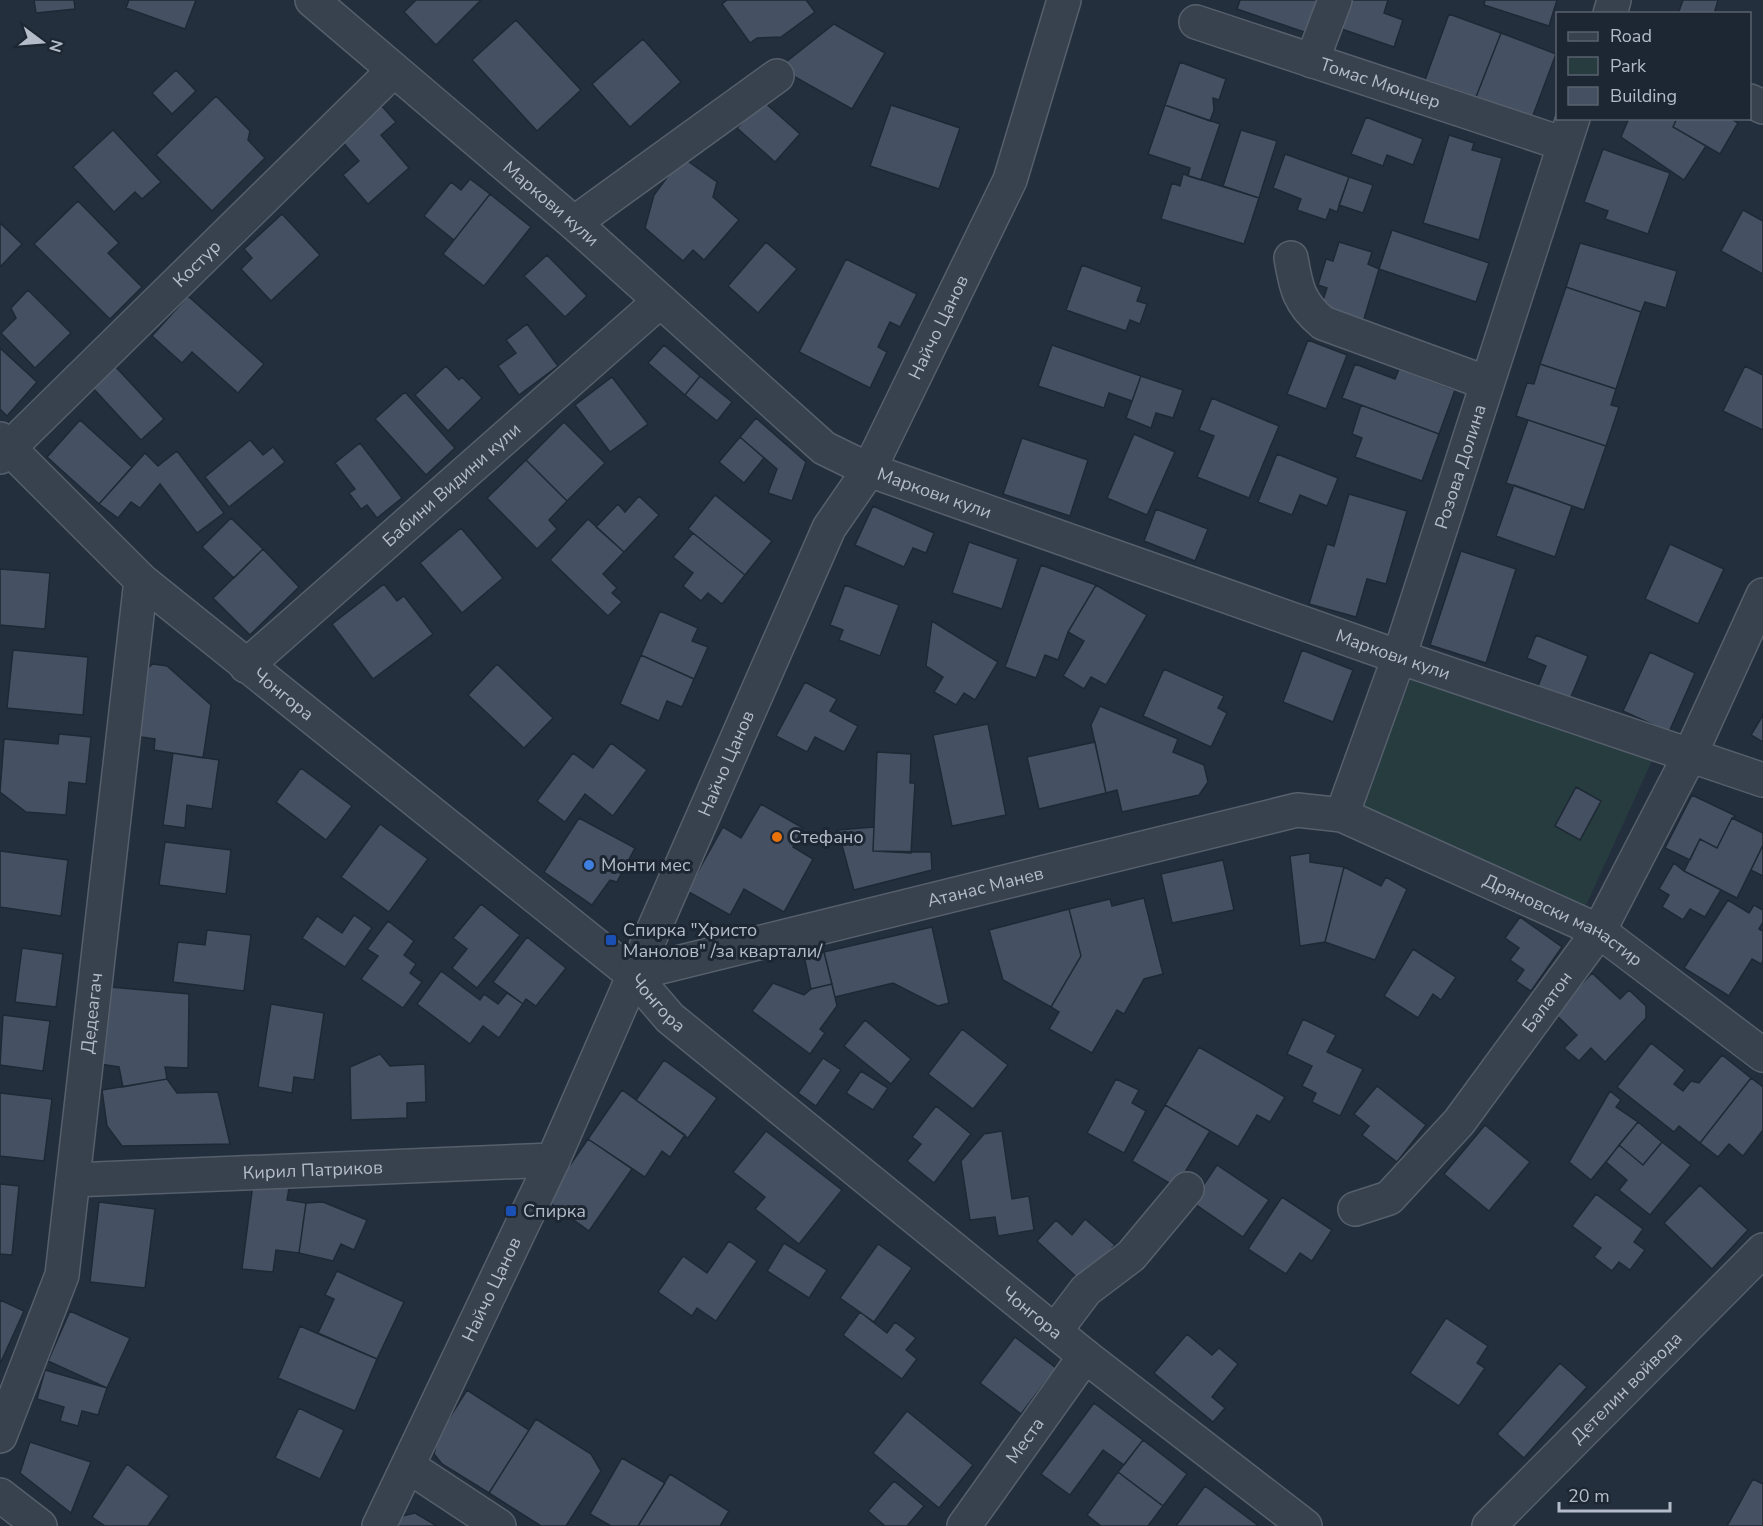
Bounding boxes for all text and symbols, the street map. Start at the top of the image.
north arrow [12,12,72,72]
legend [1556,12,1751,120]
text: Road [1610,24,1652,48]
text: N [43,37,68,55]
street label: Томас Мюнцер [1317,52,1443,114]
text: Park [1610,54,1647,78]
text: Building [1610,84,1677,108]
street label: Маркови кули [498,156,604,252]
street label: Костур [168,235,226,293]
street label: Найчо Цанов [903,271,974,384]
street label: Розова Долина [1429,401,1492,532]
street label: Бабини Видини кули [377,417,526,552]
street label: Маркови кули [874,462,995,524]
street label: Маркови кули [1332,624,1453,685]
street label: Чонгора [248,663,319,726]
street label: Найчо Цанов [693,707,760,820]
place label: Стефано [789,825,864,849]
marker: Стефано [770,830,784,844]
place label: Монти мес [601,853,691,877]
marker: Монти мес [582,858,596,872]
street label: Атанас Манев [925,861,1046,913]
street label: Дряновски манастир [1479,868,1647,972]
place label: Спирка "Христо Манолов" /за квартали/ [623,918,823,963]
marker: Спирка "Христо Манолов" /за квартали/ [604,933,618,947]
street label: Балатон [1517,966,1578,1037]
street label: Чонгора [625,969,690,1038]
street label: Дедеагач [75,971,108,1055]
street label: Кирил Патриков [242,1155,384,1185]
place label: Спирка [523,1199,586,1223]
marker: Спирка [504,1204,518,1218]
street label: Найчо Цанов [456,1233,527,1346]
street label: Чонгора [997,1281,1067,1345]
street label: Детелин войвода [1566,1326,1687,1449]
street label: Места [1000,1413,1050,1468]
scale bar [1559,1475,1670,1513]
text: 20 m [1568,1484,1610,1508]

